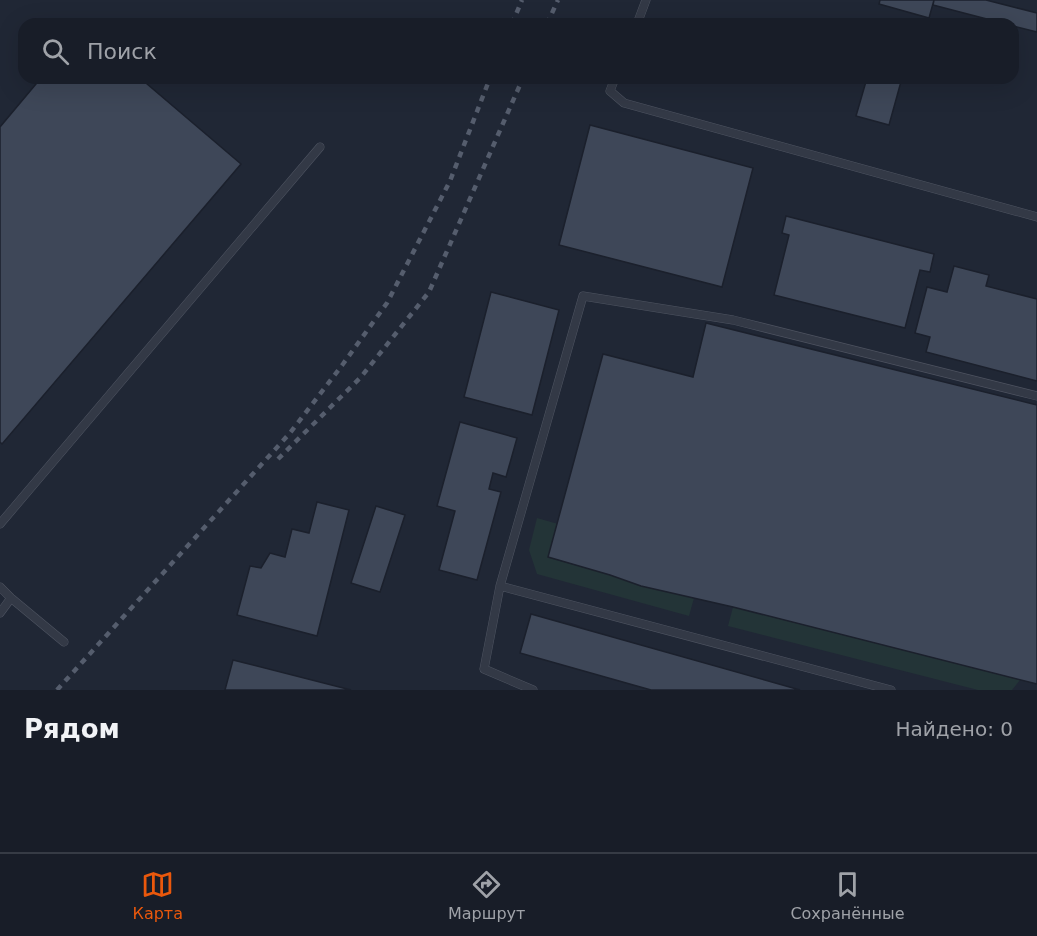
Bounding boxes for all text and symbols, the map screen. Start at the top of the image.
search box [18,18,1019,84]
icon: search [39,35,72,68]
text: Поиск [87,39,157,64]
text: Рядом [24,714,120,744]
text: Найдено: 0 [895,717,1013,741]
tab: Карта [133,868,183,923]
tab: Маршрут [448,868,525,923]
tab: Сохранённые [790,868,904,923]

